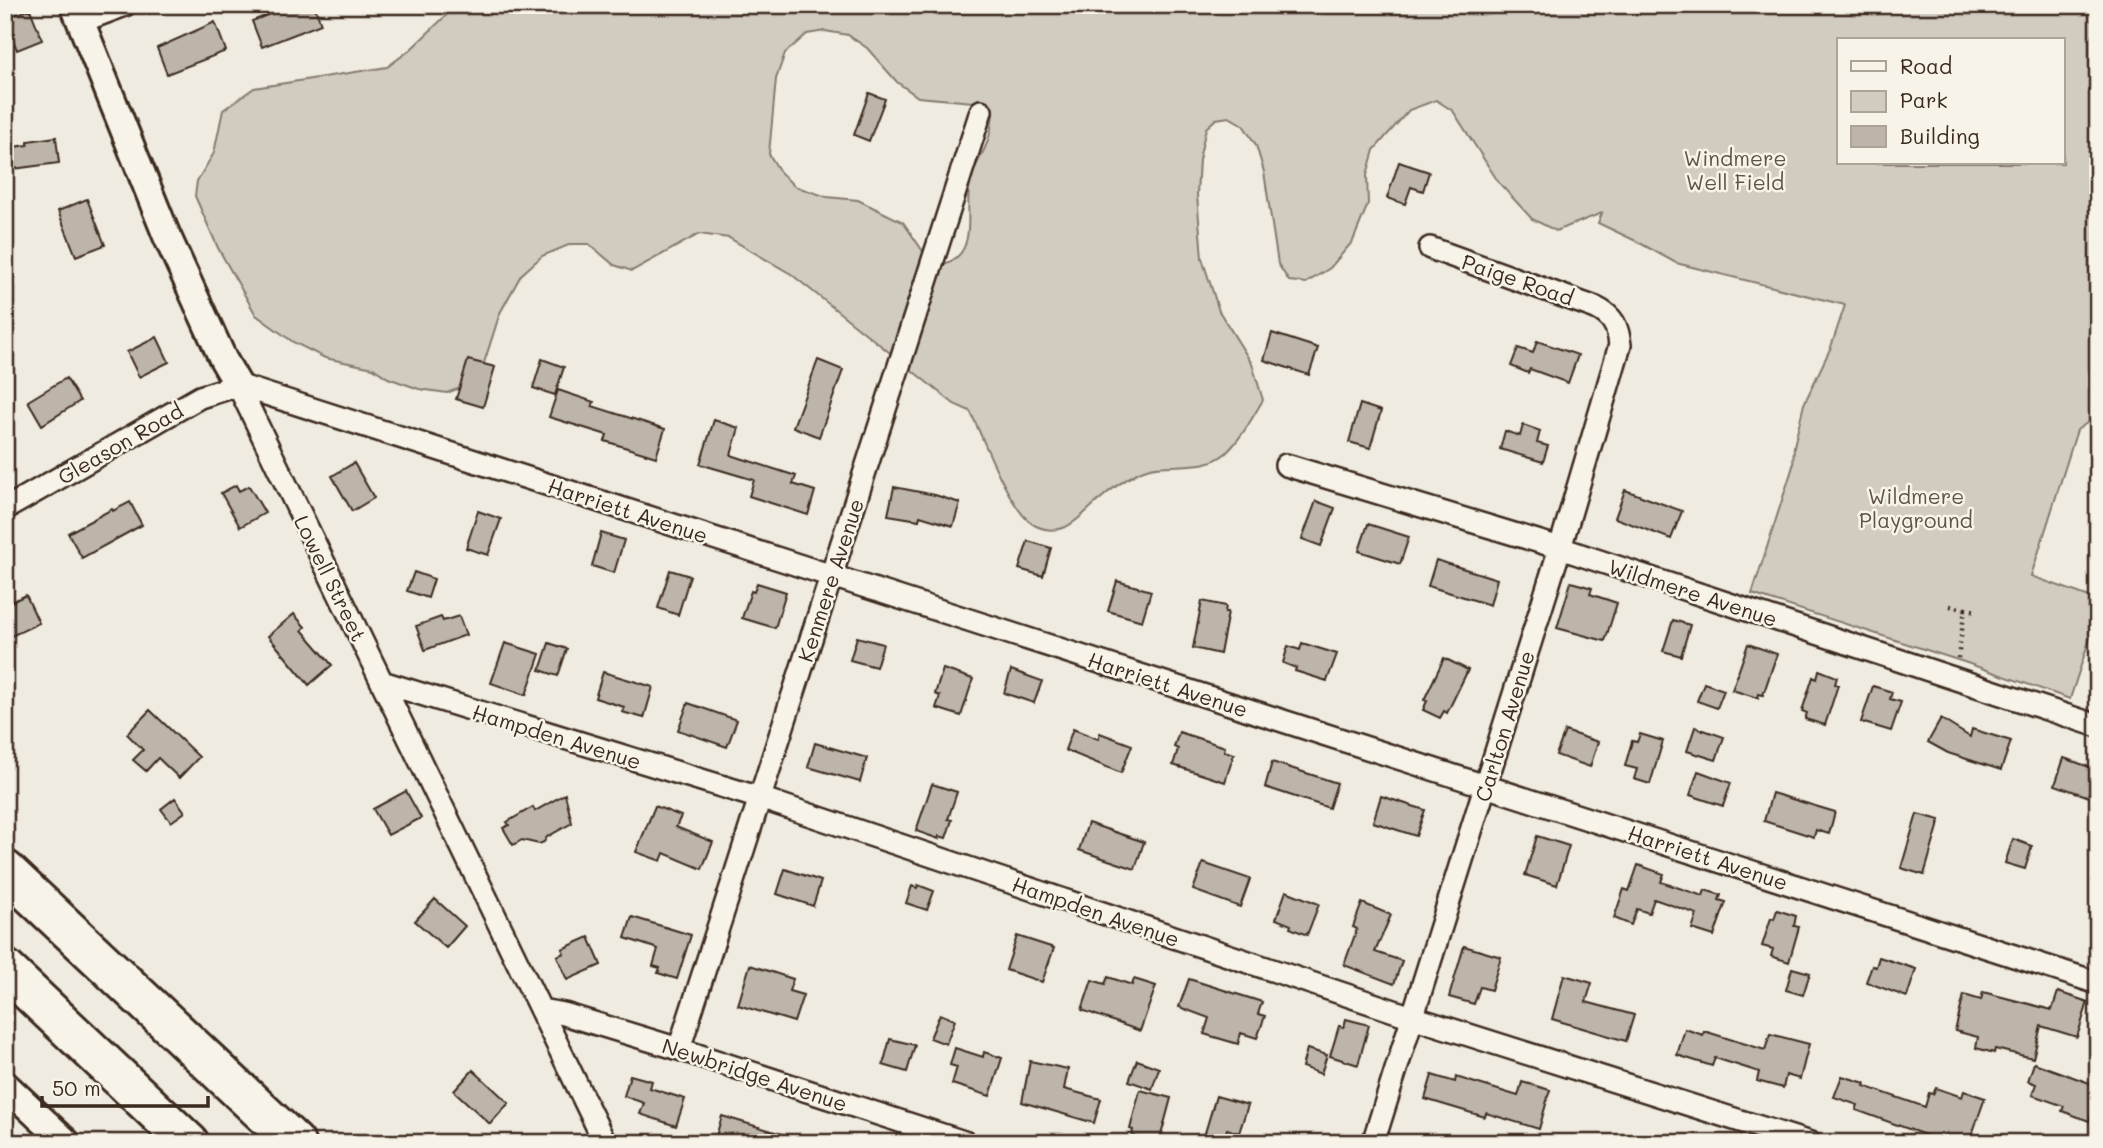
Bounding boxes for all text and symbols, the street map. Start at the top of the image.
legend [1837,38,2064,164]
text: Road [1900,52,1952,79]
text: Park [1900,86,1948,113]
text: Building [1900,122,1980,149]
park label: Windmere Well Field [1683,144,1787,195]
street label: Paige Road [1458,247,1578,311]
street label: Gleason Road [53,396,187,490]
street label: Harriett Avenue [545,471,711,549]
park label: Wildmere Playground [1859,482,1973,533]
street label: Kenmere Avenue [791,495,869,665]
street label: Lowell Street [289,511,373,645]
street label: Wildmere Avenue [1605,552,1781,632]
street label: Harriett Avenue [1085,645,1251,723]
street label: Carlton Avenue [1468,647,1540,805]
street label: Hampden Avenue [469,697,645,775]
street label: Harriett Avenue [1625,818,1791,896]
street label: Hampden Avenue [1009,870,1183,952]
street label: Newbridge Avenue [659,1031,851,1117]
scale bar [42,1064,208,1108]
text: 50 m [52,1074,101,1101]

